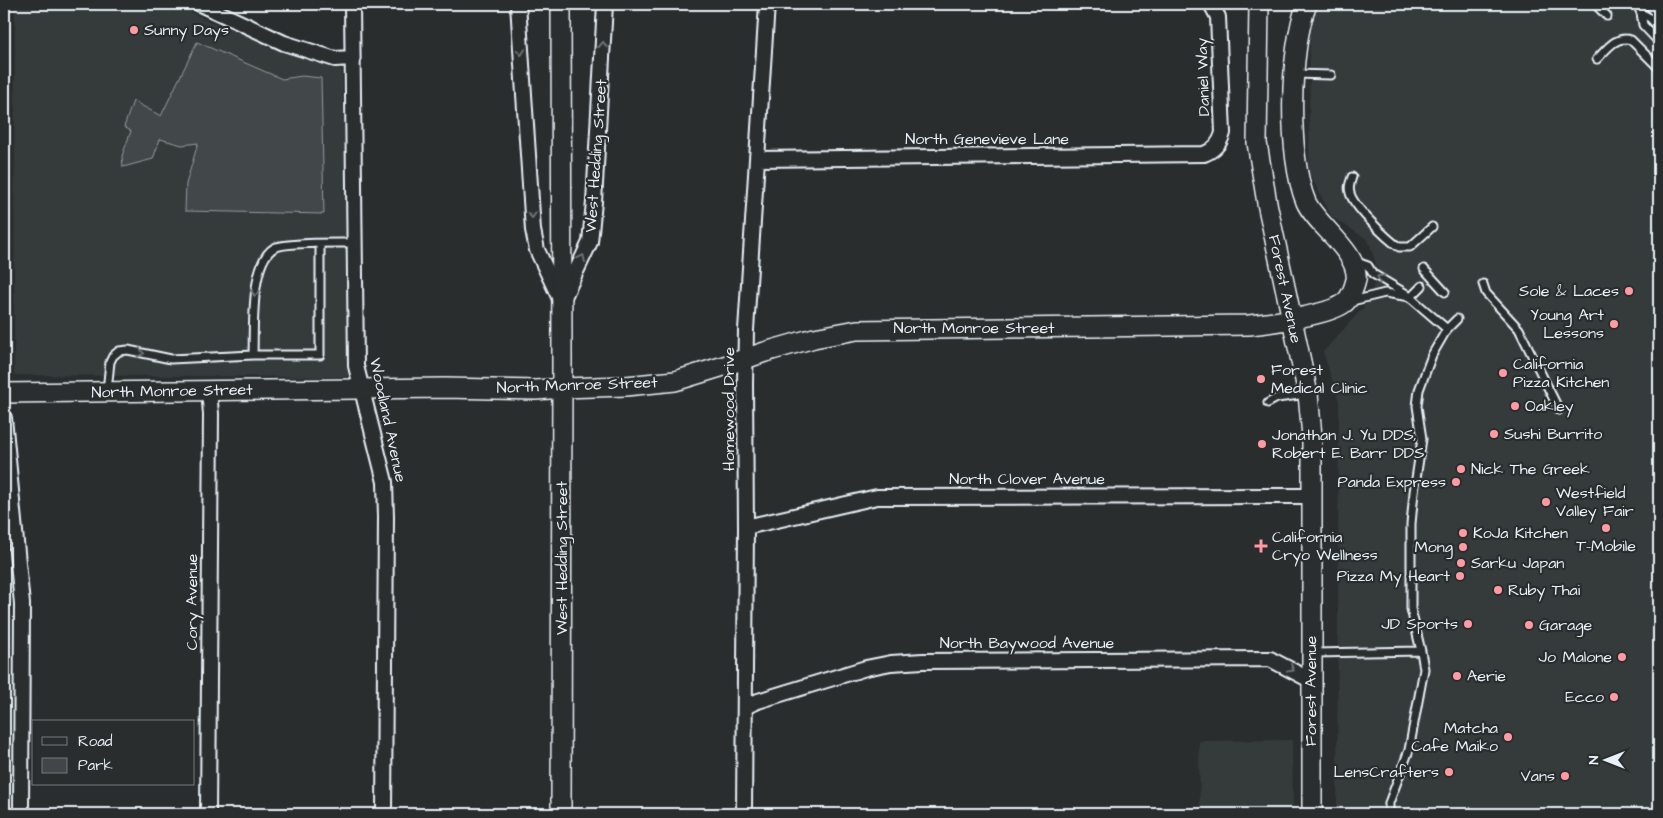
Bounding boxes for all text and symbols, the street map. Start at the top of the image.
place label: Sunny Days [144,19,229,42]
marker: Sunny Days [128,24,140,36]
street label: Daniel Way [1191,37,1216,117]
one-way arrow [597,41,608,49]
one-way arrow [516,49,527,57]
street label: West Hedding Street [580,78,613,234]
street label: North Genevieve Lane [905,128,1069,150]
one-way arrow [527,211,538,219]
street label: Forest Avenue [1263,233,1307,346]
one-way arrow [576,254,587,263]
one-way arrow [1376,274,1385,284]
place label: Sole & Laces [1519,280,1619,302]
marker: Sole & Laces [1623,285,1635,297]
one-way arrow [250,289,261,297]
place label: Young Art Lessons [1530,304,1605,344]
street label: North Monroe Street [893,317,1055,339]
marker: Young Art Lessons [1608,318,1620,330]
one-way arrow [136,347,145,358]
street label: Homewood Drive [718,347,740,471]
place label: California Pizza Kitchen [1513,353,1609,393]
street label: Woodland Avenue [364,356,412,484]
place label: Forest Medical Clinic [1271,359,1368,399]
marker: California Pizza Kitchen [1497,367,1509,379]
street label: North Monroe Street [496,371,658,399]
marker: Forest Medical Clinic [1255,373,1267,385]
street label: North Monroe Street [91,379,253,403]
place label: Oakley [1525,395,1574,418]
marker: Oakley [1509,400,1521,412]
place label: Sushi Burrito [1504,423,1602,445]
place label: Jonathan J. Yu DDS, Robert E. Barr DDS [1272,424,1424,464]
marker: Sushi Burrito [1488,428,1500,440]
marker: Jonathan J. Yu DDS, Robert E. Barr DDS [1256,438,1268,450]
place label: Nick The Greek [1471,458,1590,480]
marker: Nick The Greek [1455,463,1467,475]
street label: North Clover Avenue [949,468,1105,490]
place label: Panda Express [1337,471,1446,493]
marker: Panda Express [1450,476,1462,488]
street label: West Hedding Street [551,481,574,635]
place label: Westfield Valley Fair [1556,482,1634,523]
marker: Westfield Valley Fair [1540,496,1552,508]
place label: KoJa Kitchen [1473,522,1568,544]
marker: T-Mobile [1600,522,1612,534]
place label: California Cryo Wellness [1272,526,1378,567]
marker: KoJa Kitchen [1457,527,1469,539]
place label: T-Mobile [1576,535,1636,557]
place label: Mong [1415,536,1453,559]
marker: California Cryo Wellness [1254,539,1268,553]
marker: Mong [1457,541,1469,553]
place label: Sarku Japan [1471,552,1564,574]
street label: Cory Avenue [181,553,204,650]
marker: Sarku Japan [1455,557,1467,569]
place label: Pizza My Heart [1337,565,1451,588]
marker: Pizza My Heart [1454,570,1466,582]
place label: Ruby Thai [1508,579,1581,602]
marker: Ruby Thai [1492,584,1504,596]
place label: JD Sports [1381,613,1458,635]
place label: Garage [1539,614,1592,637]
marker: JD Sports [1462,618,1474,630]
marker: Garage [1523,619,1535,631]
street label: North Baywood Avenue [940,632,1115,655]
street label: Forest Avenue [1300,635,1322,746]
place label: Jo Malone [1539,646,1612,668]
marker: Jo Malone [1616,651,1628,663]
one-way arrow [1286,663,1295,673]
place label: Aerie [1467,665,1506,687]
marker: Aerie [1451,670,1463,682]
place label: Ecco [1565,686,1604,708]
marker: Ecco [1608,691,1620,703]
place label: Matcha Cafe Maiko [1411,717,1498,757]
legend [32,720,195,786]
text: Road [78,731,113,752]
marker: Matcha Cafe Maiko [1502,731,1514,743]
north arrow [1580,736,1630,786]
text: Park [78,755,113,776]
text: N [1584,755,1604,764]
place label: LensCrafters [1333,761,1439,783]
place label: Vans [1521,765,1555,787]
marker: LensCrafters [1443,766,1455,778]
marker: Vans [1559,770,1571,782]

